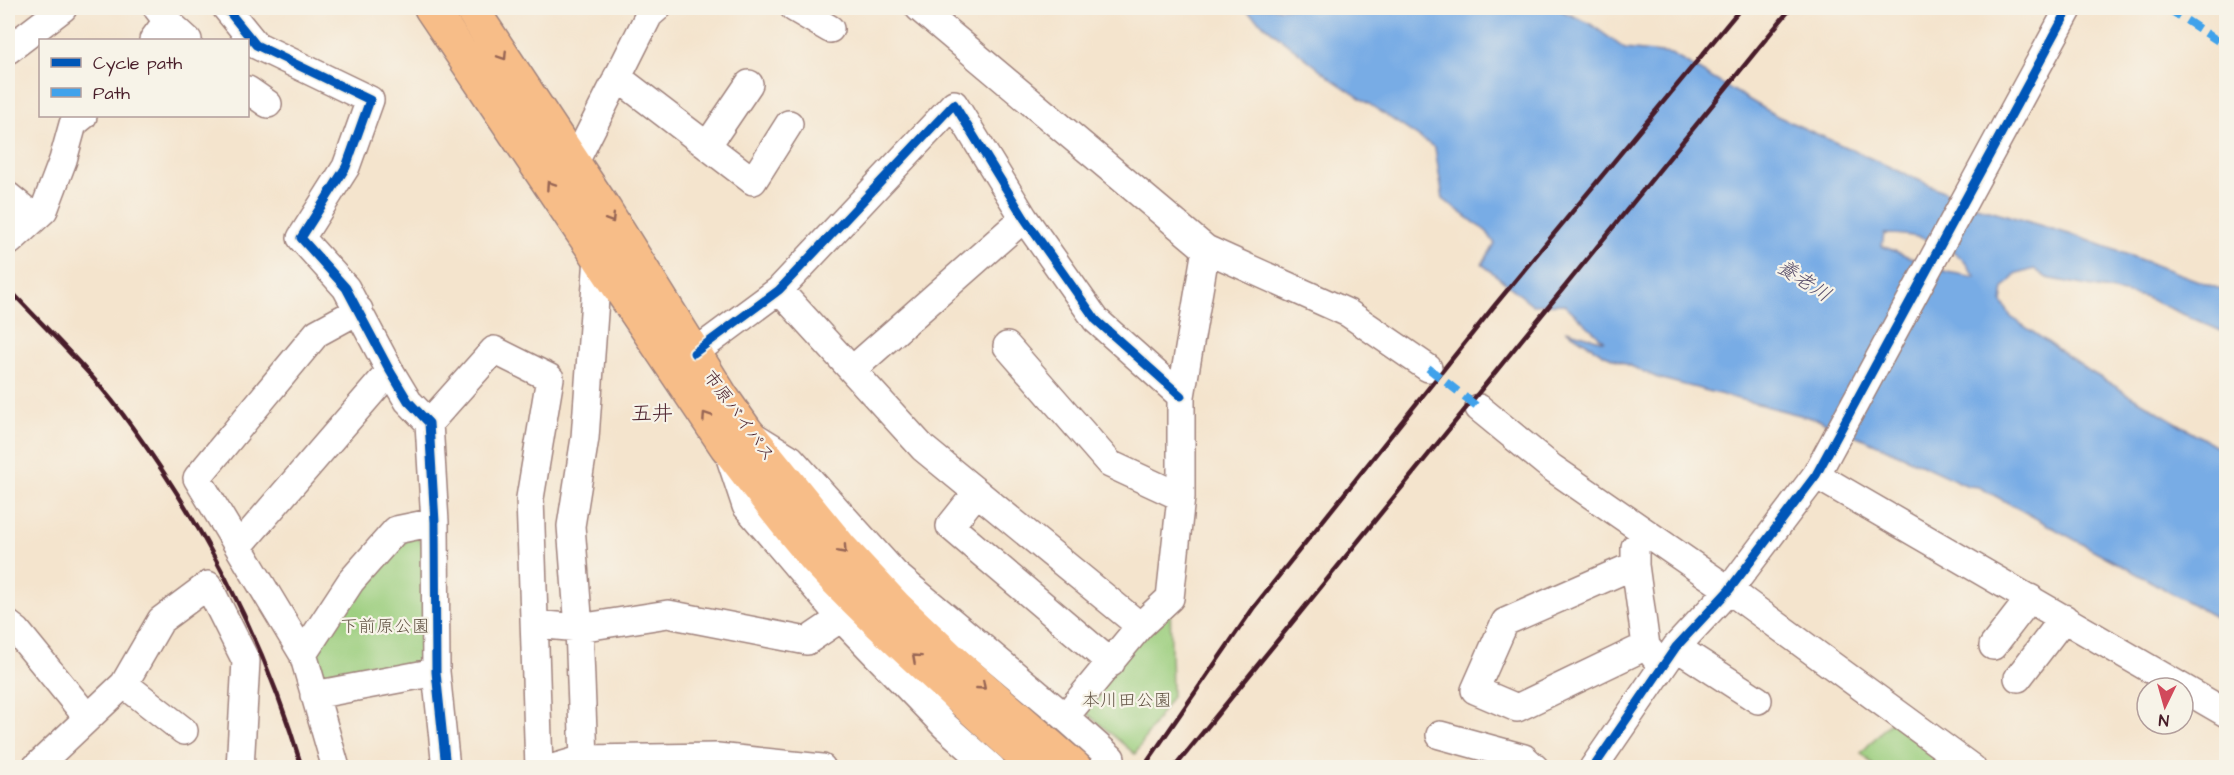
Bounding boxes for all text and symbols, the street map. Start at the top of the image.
legend [39,39,249,117]
one-way arrow [496,50,507,61]
text: Cycle path [93,51,182,77]
text: Path [93,81,130,106]
one-way arrow [546,180,557,191]
one-way arrow [603,213,615,223]
water label: 養老川 [1771,253,1837,309]
street label: 市原バイパス [697,365,781,467]
district label: 五井 [631,399,673,428]
one-way arrow [702,412,714,422]
one-way arrow [836,543,847,553]
park label: 下前原公園 [340,614,430,639]
one-way arrow [912,654,923,665]
north arrow [2135,676,2195,736]
one-way arrow [975,679,986,690]
park label: 本川田公園 [1082,688,1172,713]
text: N [2158,709,2170,731]

